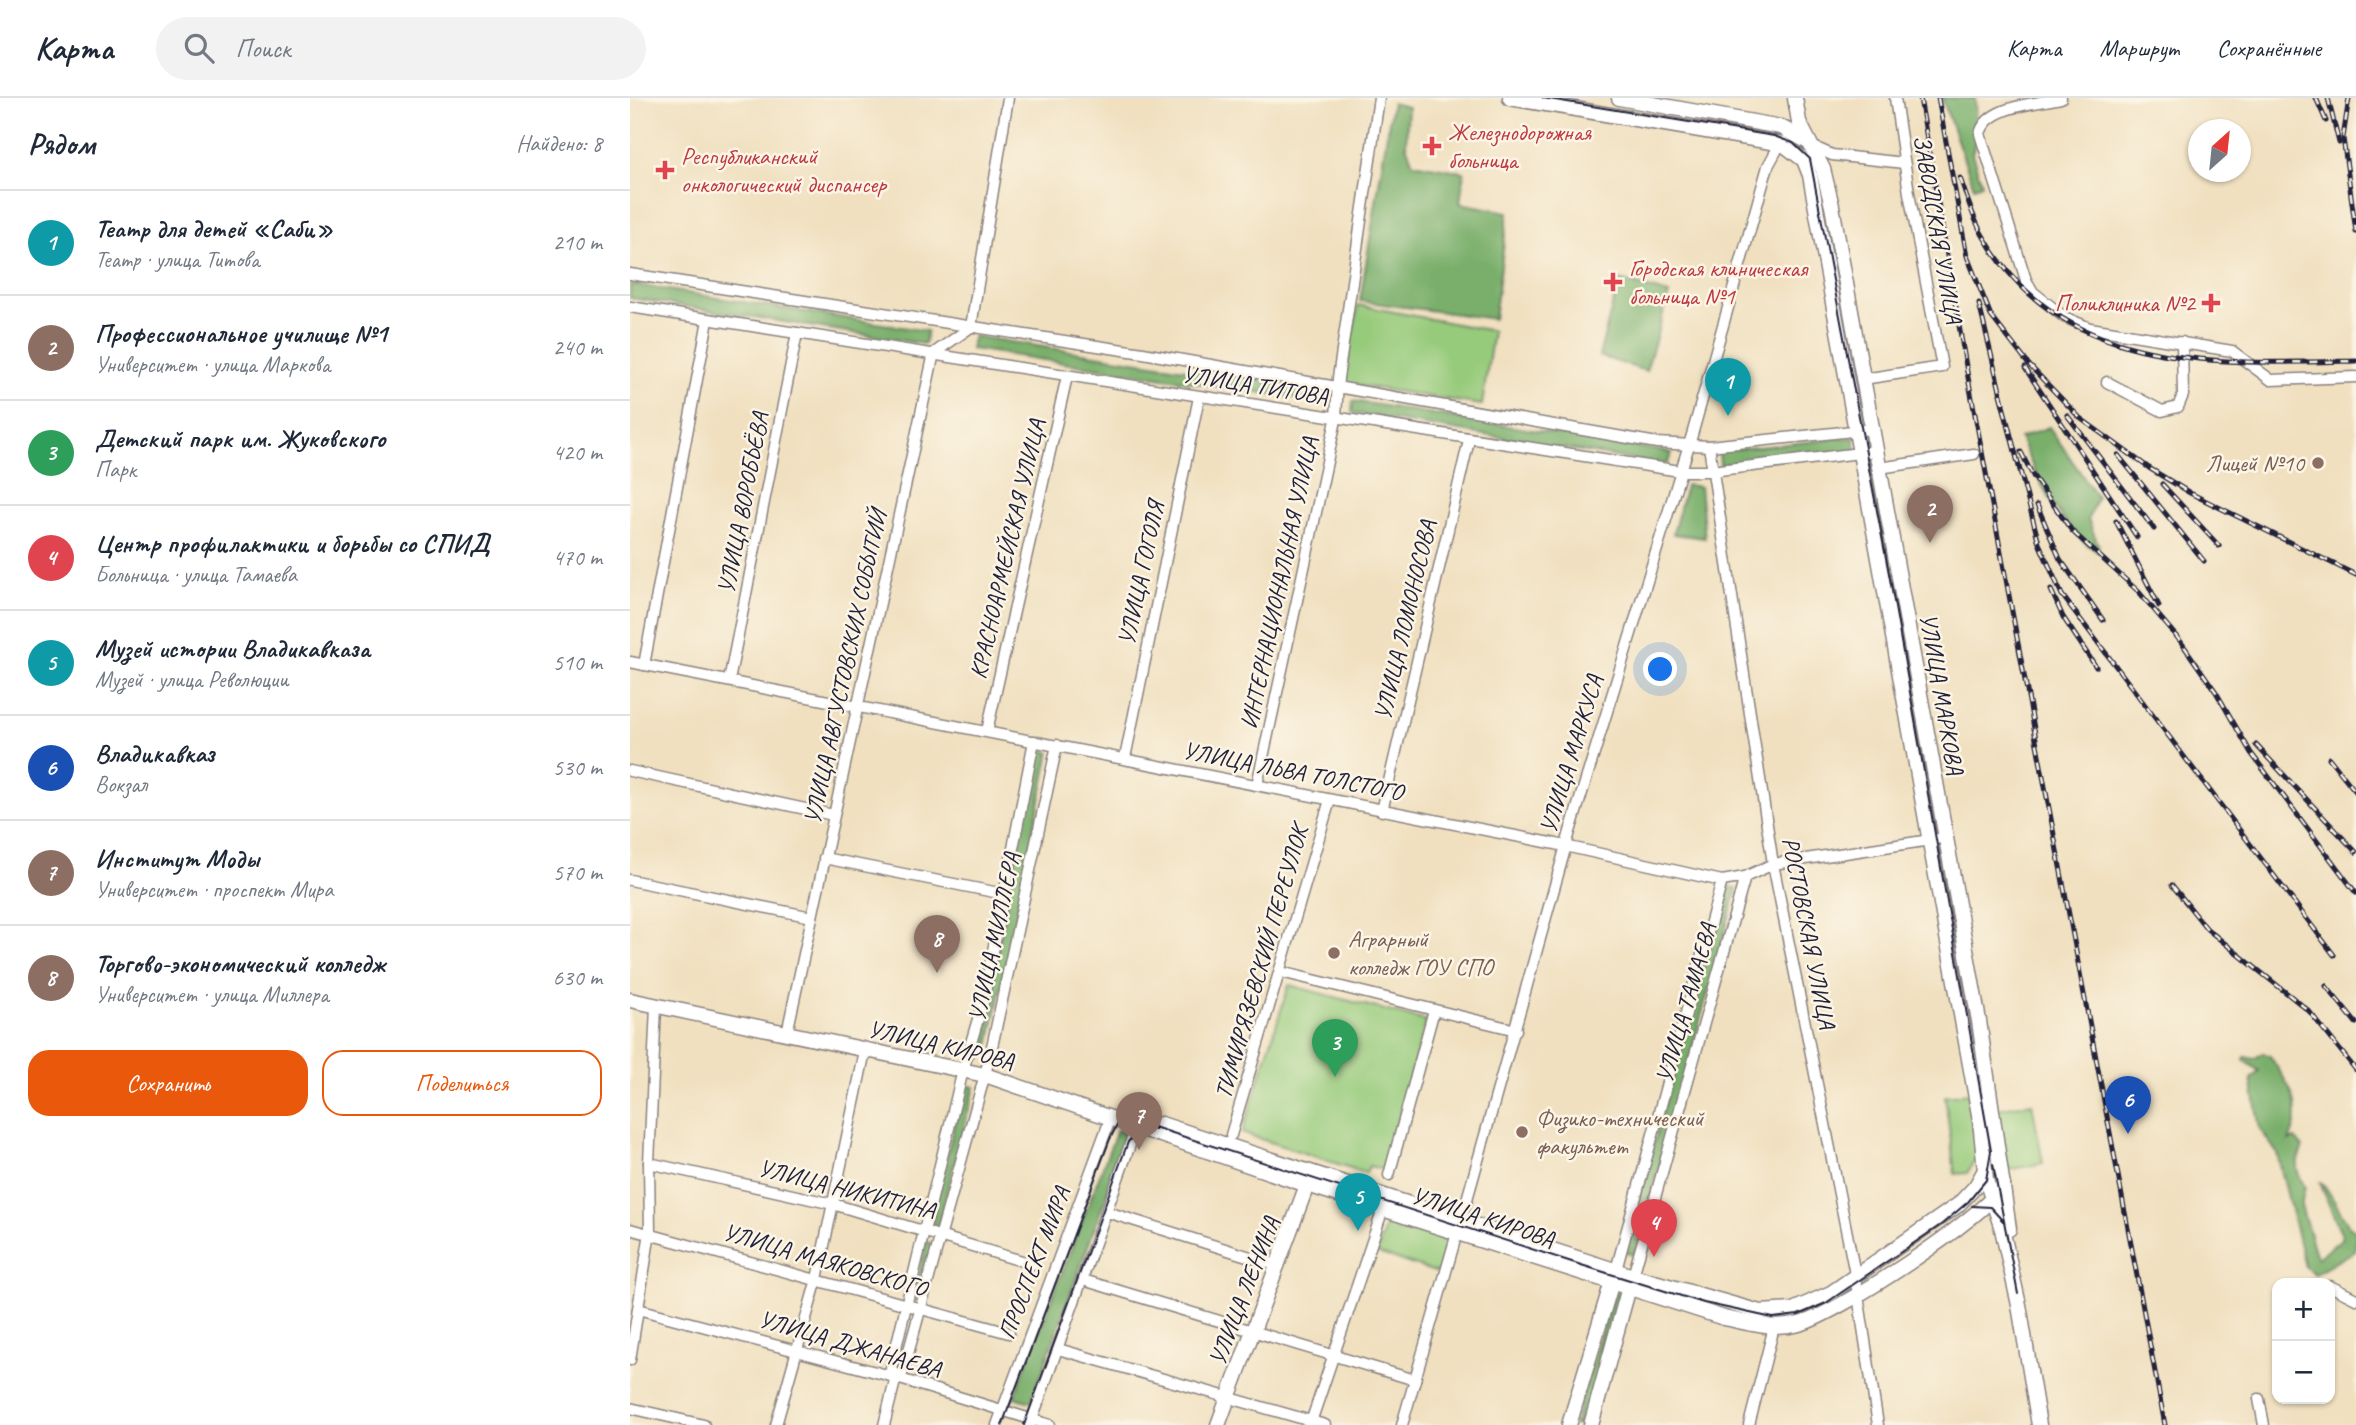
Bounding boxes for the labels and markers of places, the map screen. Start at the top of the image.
place label: Железнодорожная больница [1448,117,1593,175]
marker: Железнодорожная больница [1422,136,1442,156]
place label: Республиканский онкологический диспансер [681,141,888,199]
marker: Республиканский онкологический диспансер [655,160,675,180]
place label: Городская клиническая больница №1 [1629,253,1809,311]
marker: Городская клиническая больница №1 [1603,272,1623,292]
place label: Поликлиника №2 [2055,288,2197,318]
marker: Поликлиника №2 [2201,293,2221,313]
pin: 1 [1705,358,1751,416]
place label: Лицей №10 [2206,448,2306,478]
marker: Лицей №10 [2310,455,2326,471]
pin: 2 [1907,485,1953,543]
pin: 8 [914,915,960,973]
place label: Аграрный колледж ГОУ СПО [1348,924,1496,982]
marker: Аграрный колледж ГОУ СПО [1326,945,1342,961]
pin: 3 [1312,1019,1358,1077]
pin: 6 [2105,1076,2151,1134]
pin: 7 [1116,1092,1162,1150]
place label: Физико-технический факультет [1536,1103,1705,1161]
marker: Физико-технический факультет [1514,1124,1530,1140]
pin: 5 [1335,1173,1381,1231]
pin: 4 [1631,1199,1677,1257]

